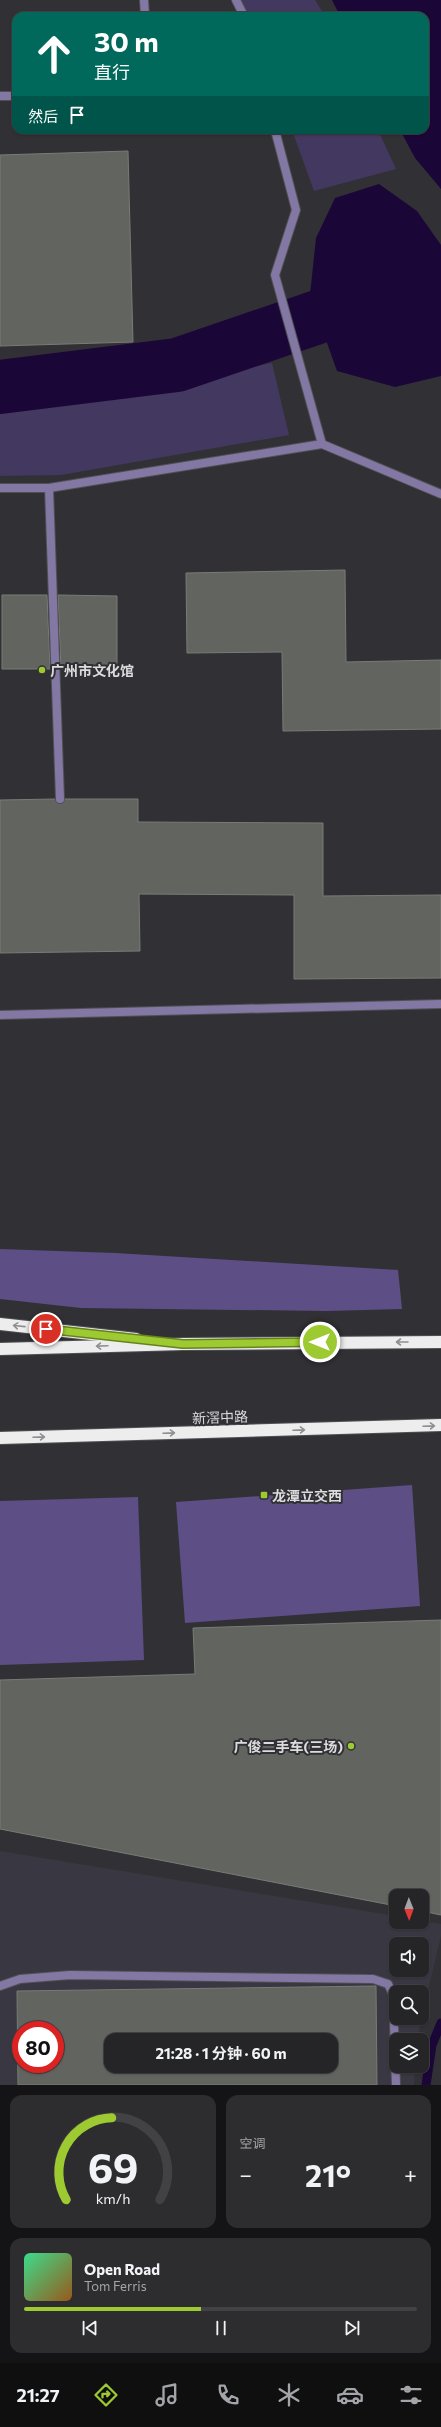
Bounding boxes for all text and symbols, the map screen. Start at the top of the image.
text: 30 m [94,24,159,58]
icon: ahead [28,28,80,80]
text: 直行 [94,61,130,83]
icon: arrive [66,104,88,126]
text: 然后 [28,107,58,125]
place label: 广州市文化馆 [50,662,134,679]
marker: 广州市文化馆 [37,665,47,675]
pin [29,1312,63,1346]
icon: arrive [35,1318,57,1340]
position arrow [299,1321,341,1363]
one-way arrow [13,1323,26,1330]
one-way arrow [396,1338,409,1346]
one-way arrow [96,1342,109,1350]
street label: 新滘中路 [192,1408,248,1426]
one-way arrow [422,1422,435,1430]
one-way arrow [292,1426,305,1433]
one-way arrow [162,1430,175,1437]
one-way arrow [32,1433,45,1441]
place label: 龙潭立交西 [272,1487,342,1504]
marker: 龙潭立交西 [259,1490,269,1500]
place label: 广俊二手车(三场) [233,1738,343,1755]
marker: 广俊二手车(三场) [346,1741,356,1751]
north arrow [389,1889,429,1929]
map controls [389,1889,429,2073]
button: sound [389,1937,429,1977]
button: search [389,1985,429,2025]
speed limit sign: 80 [12,2021,64,2073]
button: layers [389,2033,429,2073]
text: 21:28 · 1 分钟 · 60 m [155,2044,287,2062]
text: 空调 [240,2135,266,2151]
text: 69 [87,2140,138,2191]
text: 21° [305,2156,351,2193]
text: − [240,2161,252,2188]
text: + [404,2161,417,2188]
text: km/h [95,2188,130,2206]
text: Open Road [84,2260,160,2278]
text: Tom Ferris [84,2278,147,2294]
icon: previous [79,2317,101,2339]
icon: pause [210,2317,232,2339]
icon: next [341,2317,363,2339]
icon: directions [92,2381,120,2409]
icon: music [153,2381,181,2409]
icon: phone [214,2381,242,2409]
icon: climate [275,2381,303,2409]
icon: car [336,2381,364,2409]
icon: filters [397,2381,425,2409]
text: 21:27 [16,2384,60,2406]

